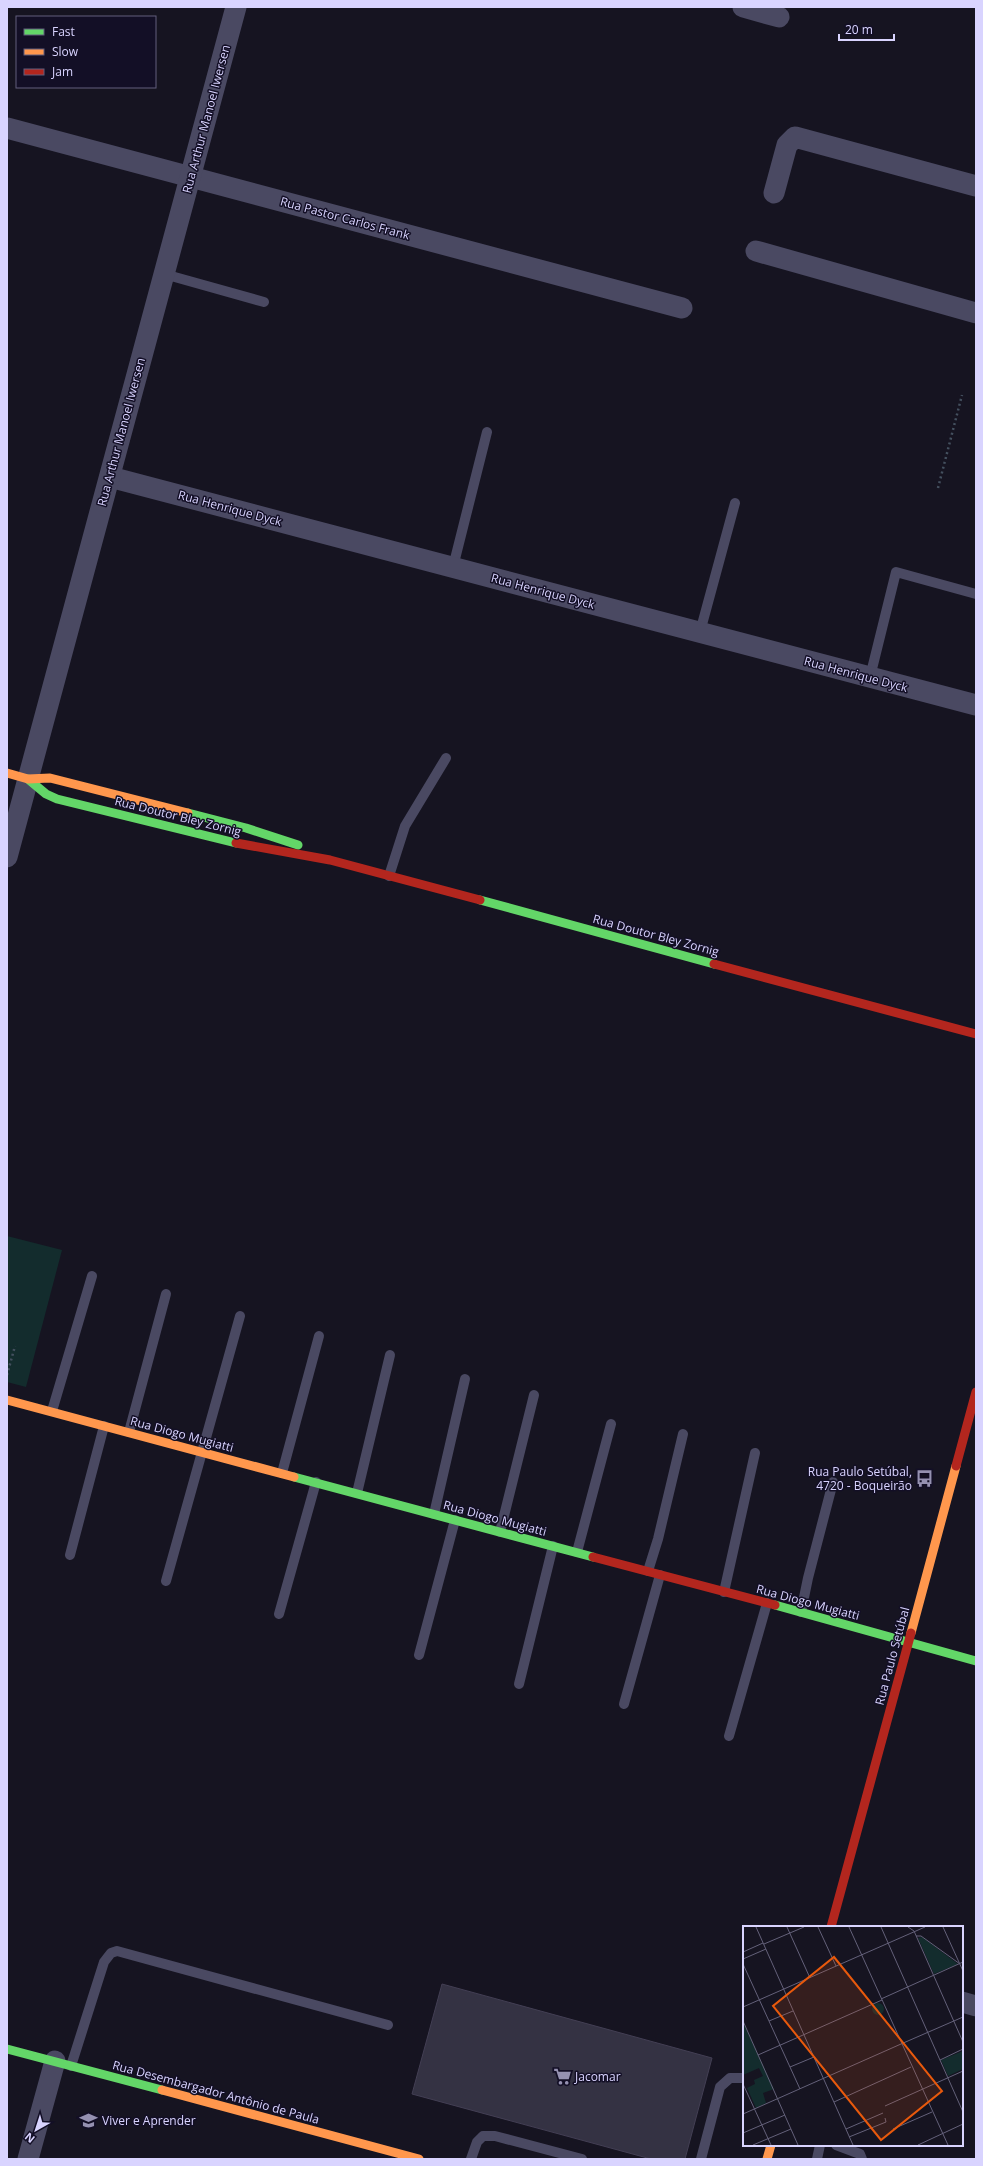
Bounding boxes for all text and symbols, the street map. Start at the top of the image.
legend [16,16,156,88]
scale bar [839,16,894,42]
text: 20 m [845,21,873,38]
text: Fast [52,23,75,40]
text: Slow [52,43,79,60]
street label: Rua Arthur Manoel Iwersen [178,43,234,195]
text: Jam [51,63,73,80]
street label: Rua Pastor Carlos Frank [278,193,412,244]
street label: Rua Arthur Manoel Iwersen [93,356,149,508]
street label: Rua Henrique Dyck [176,486,284,530]
street label: Rua Henrique Dyck [489,569,597,613]
street label: Rua Henrique Dyck [802,652,910,696]
street label: Rua Doutor Bley Zornig [113,792,244,840]
street label: Rua Doutor Bley Zornig [591,910,721,960]
street label: Rua Diogo Mugiatti [128,1412,236,1456]
place label: Rua Paulo Setúbal, 4720 - Boqueirão [808,1463,912,1494]
bus stop icon: Rua Paulo Setúbal, 4720 - Boqueirão [915,1468,935,1488]
street label: Rua Diogo Mugiatti [441,1496,549,1540]
street label: Rua Diogo Mugiatti [754,1580,862,1624]
street label: Rua Paulo Setúbal [871,1605,913,1707]
inset map [743,1926,963,2146]
street label: Rua Desembargador Antônio de Paula [111,2056,321,2128]
supermarket icon: Jacomar [552,2066,572,2086]
place label: Jacomar [574,2068,621,2085]
north arrow [16,2110,56,2150]
school or university icon: Viver e Aprender [79,2110,99,2130]
place label: Viver e Aprender [102,2112,196,2129]
text: N [21,2130,38,2147]

